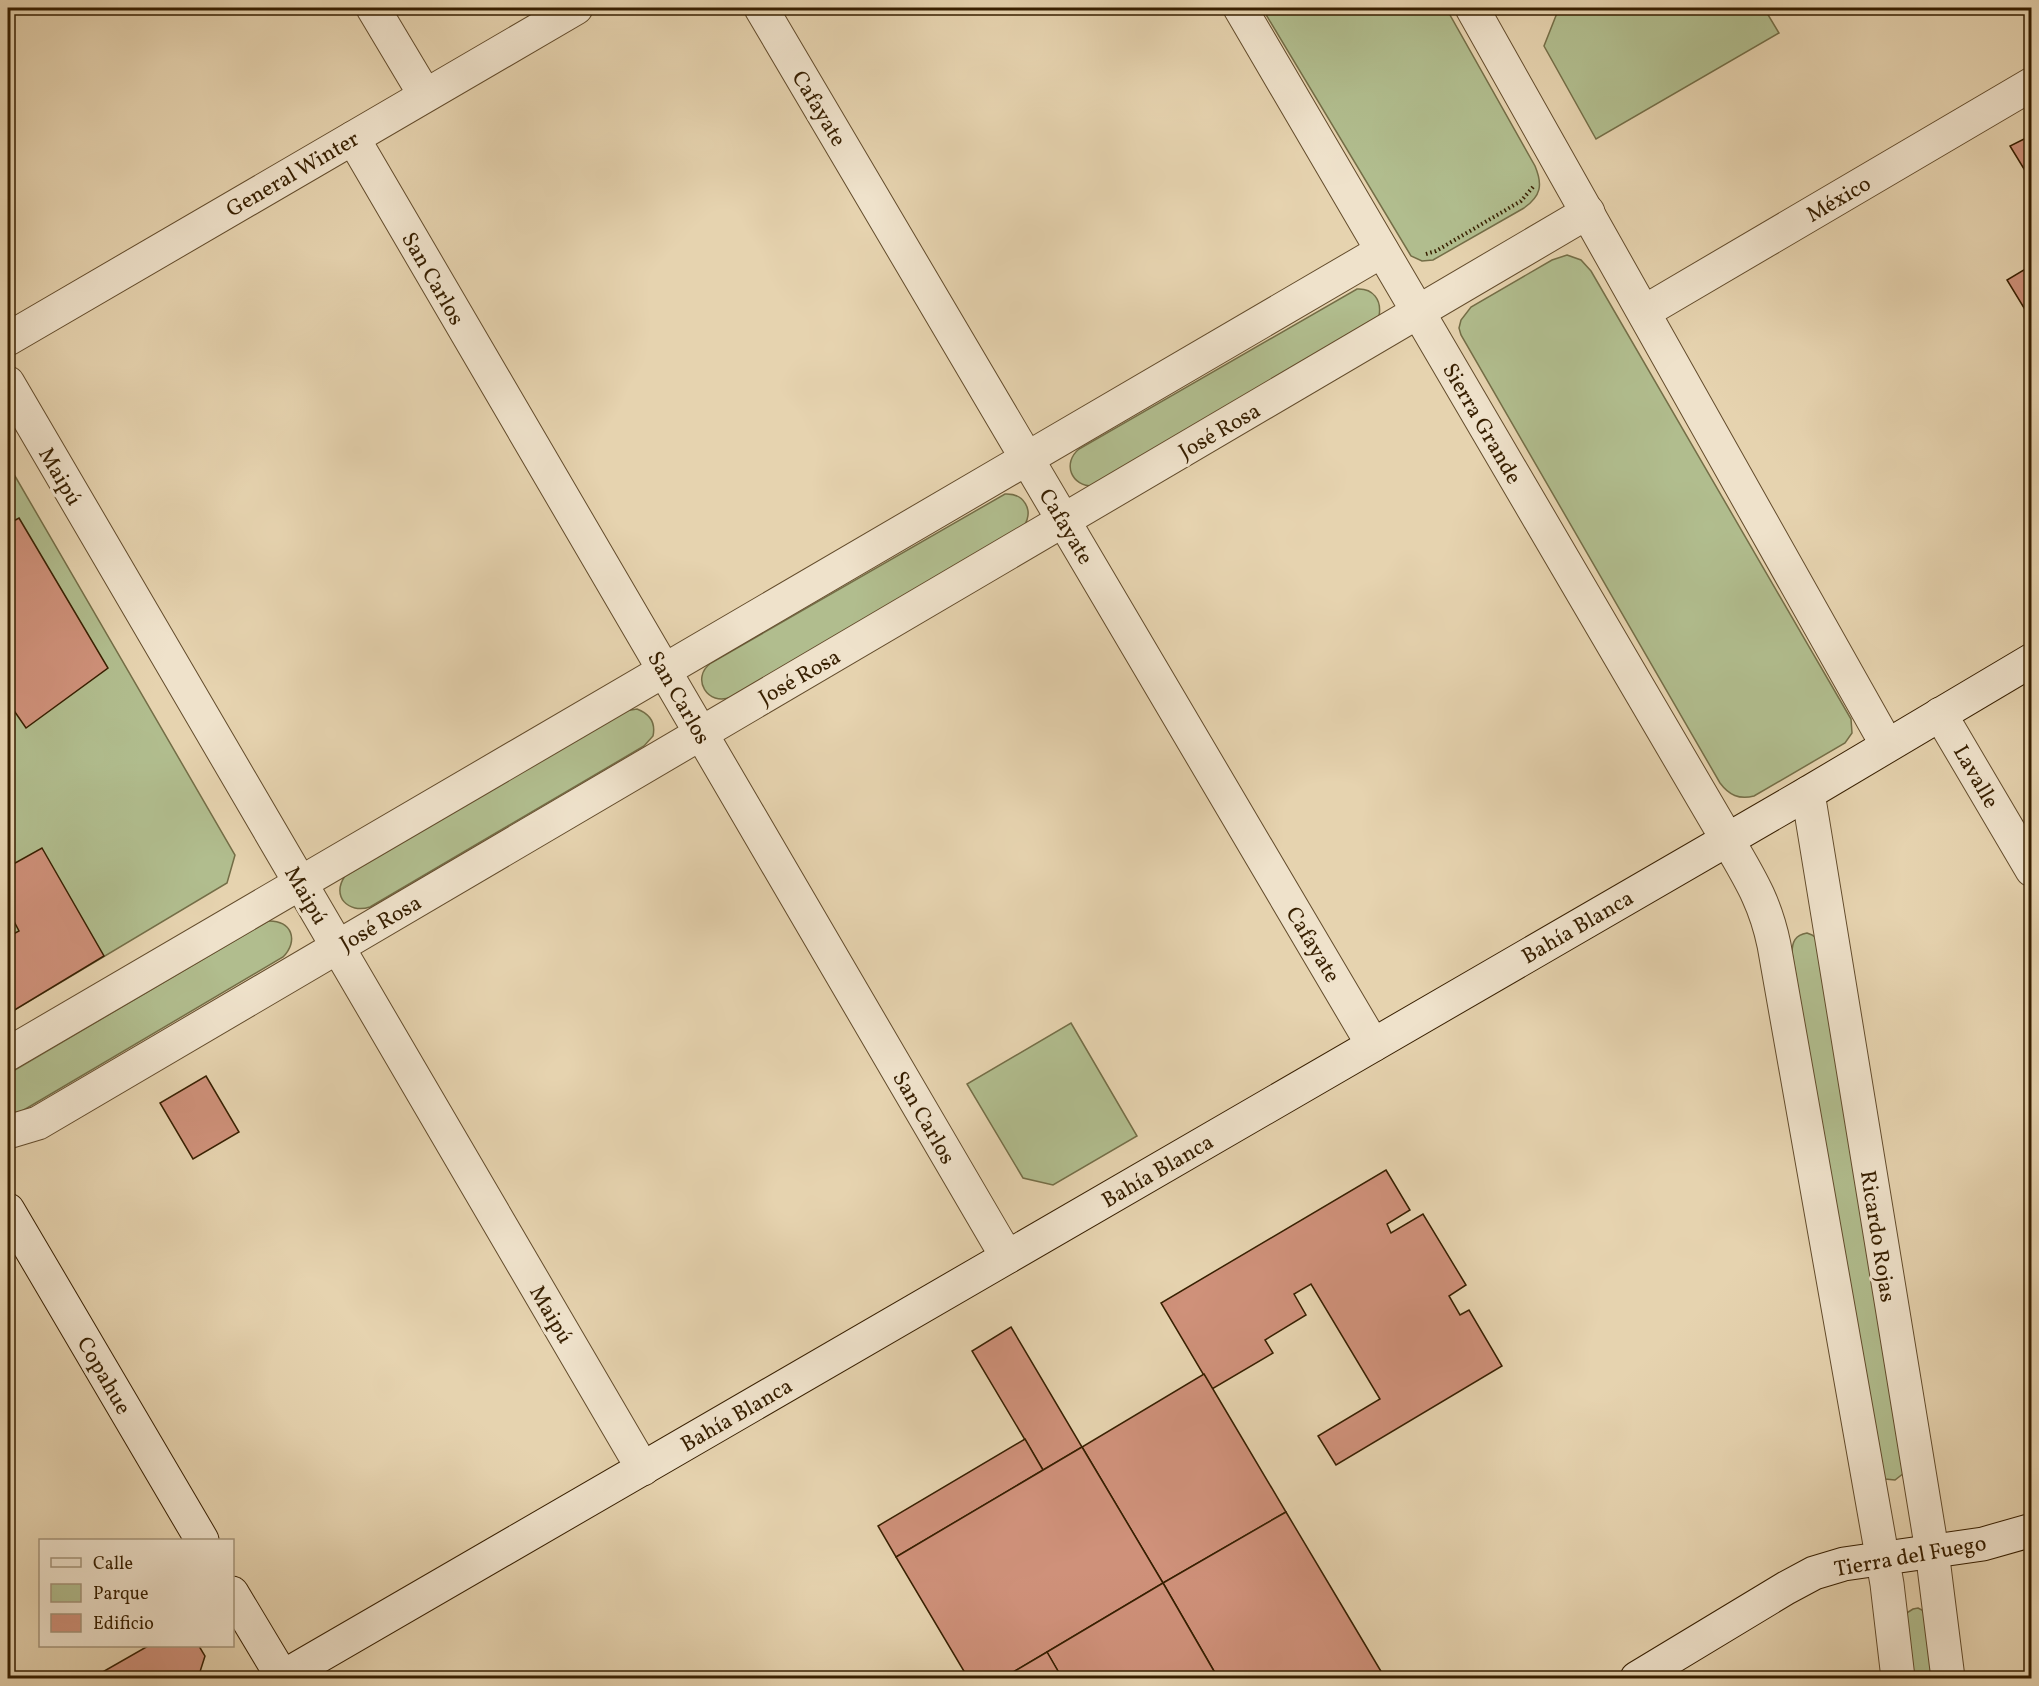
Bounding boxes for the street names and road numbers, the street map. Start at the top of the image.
street label: Cafayate [783,65,853,153]
street label: General Winter [221,125,365,226]
street label: México [1801,169,1877,231]
street label: San Carlos [393,227,471,332]
street label: Sierra Grande [1434,358,1528,491]
street label: José Rosa [1174,396,1267,468]
street label: Maipú [30,442,88,512]
street label: Cafayate [1030,483,1100,571]
street label: José Rosa [754,642,847,714]
street label: San Carlos [639,646,717,751]
street label: Lavalle [1944,740,2005,815]
street label: Maipú [276,861,334,931]
street label: Bahía Blanca [1516,883,1640,973]
street label: José Rosa [335,888,428,960]
street label: Cafayate [1277,901,1347,989]
street label: San Carlos [884,1066,962,1171]
street label: Bahía Blanca [1096,1127,1220,1217]
street label: Ricardo Rojas [1851,1168,1902,1305]
street label: Maipú [521,1280,579,1350]
street label: Copahue [68,1331,138,1421]
street label: Bahía Blanca [675,1371,799,1461]
street label: Tierra del Fuego [1832,1529,1989,1586]

